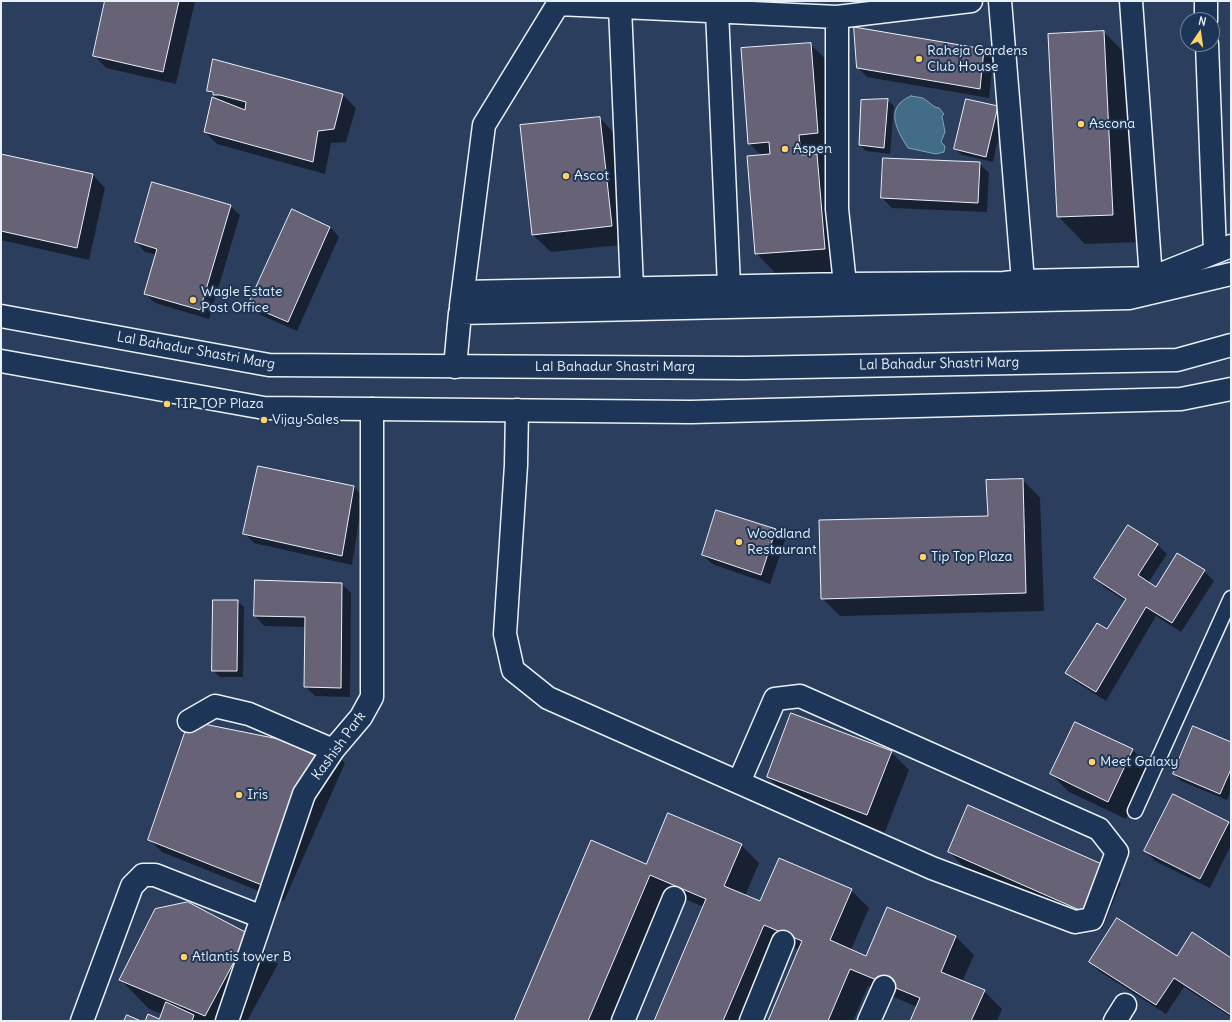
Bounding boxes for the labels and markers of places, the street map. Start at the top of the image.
place label: Raheja Gardens Club House [927,43,1028,76]
marker: Raheja Gardens Club House [914,54,924,64]
place label: Ascona [1089,116,1135,132]
marker: Ascona [1076,119,1086,129]
place label: Aspen [793,141,832,157]
marker: Aspen [780,144,790,154]
place label: Ascot [574,168,609,184]
marker: Ascot [561,171,571,181]
place label: Wagle Estate Post Office [201,284,282,316]
marker: Wagle Estate Post Office [188,295,198,305]
place label: TIP TOP Plaza [175,396,264,412]
marker: TIP TOP Plaza [162,399,172,409]
place label: Vijay Sales [272,412,339,428]
marker: Vijay Sales [259,415,269,425]
place label: Woodland Restaurant [747,526,817,558]
marker: Woodland Restaurant [734,537,744,547]
place label: Tip Top Plaza [931,549,1012,565]
marker: Tip Top Plaza [918,552,928,562]
place label: Meet Galaxy [1100,754,1178,770]
marker: Meet Galaxy [1087,757,1097,767]
place label: Iris [247,787,268,803]
marker: Iris [234,790,244,800]
place label: Atlantis tower B [192,949,292,965]
marker: Atlantis tower B [179,952,189,962]

